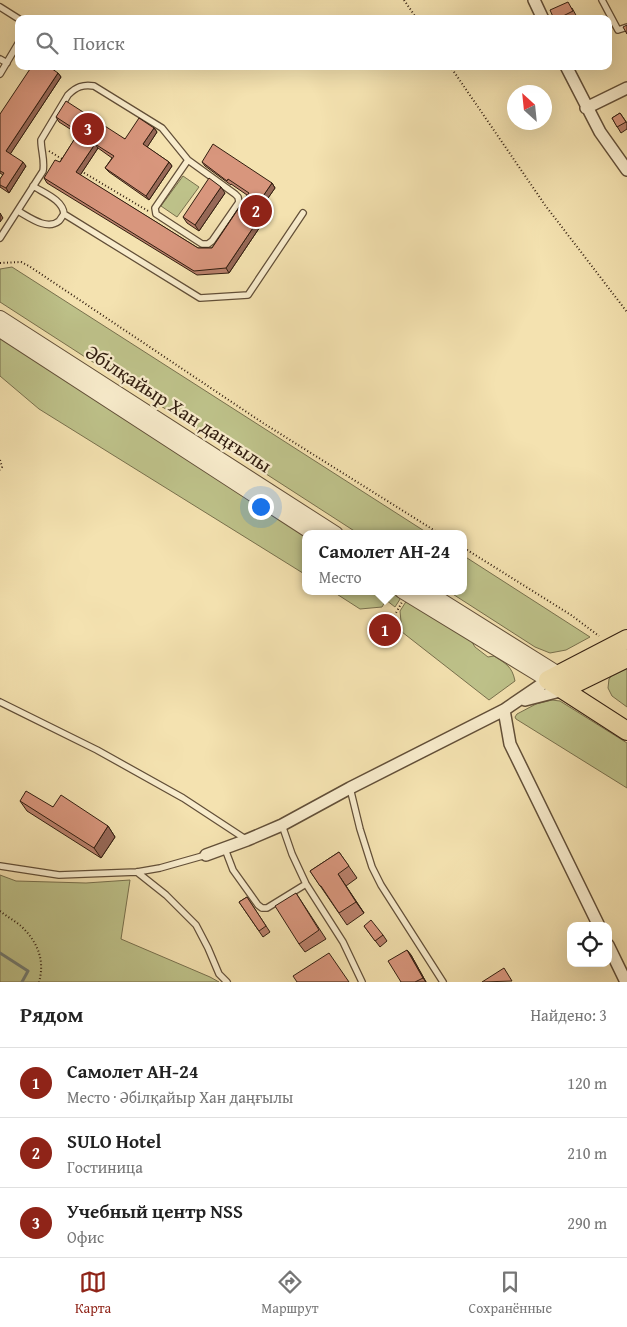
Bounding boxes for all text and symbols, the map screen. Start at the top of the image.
search box [15,15,612,70]
icon: search [33,29,61,57]
text: Поиск [73,29,125,57]
north arrow [507,85,552,130]
pin: 3 [72,110,104,148]
pin: 2 [240,192,272,230]
street label: Әбілқайыр Хан даңғылы [80,337,278,479]
your location [248,494,274,520]
popup [302,530,467,595]
text: Самолет АН-24 [319,537,450,565]
text: Место [319,565,362,589]
pin: 1 [369,611,401,649]
map controls [567,922,612,967]
button: locate [567,922,612,967]
text: Рядом [20,999,83,1030]
text: Найдено: 3 [530,1003,607,1027]
text: Самолет АН-24 [67,1057,199,1085]
text: 1 [32,1071,40,1095]
text: 120 m [567,1071,607,1095]
text: Место · Әбілқайыр Хан даңғылы [67,1085,293,1109]
text: SULO Hotel [67,1127,161,1155]
text: 2 [32,1141,40,1165]
text: 210 m [567,1141,607,1165]
text: Гостиница [67,1155,143,1179]
text: Учебный центр NSS [67,1197,243,1225]
text: 3 [32,1211,40,1235]
text: 290 m [567,1211,607,1235]
text: Офис [67,1225,104,1249]
tab: Карта [75,1268,111,1318]
tab: Маршрут [261,1268,319,1318]
tab: Сохранённые [469,1268,552,1318]

